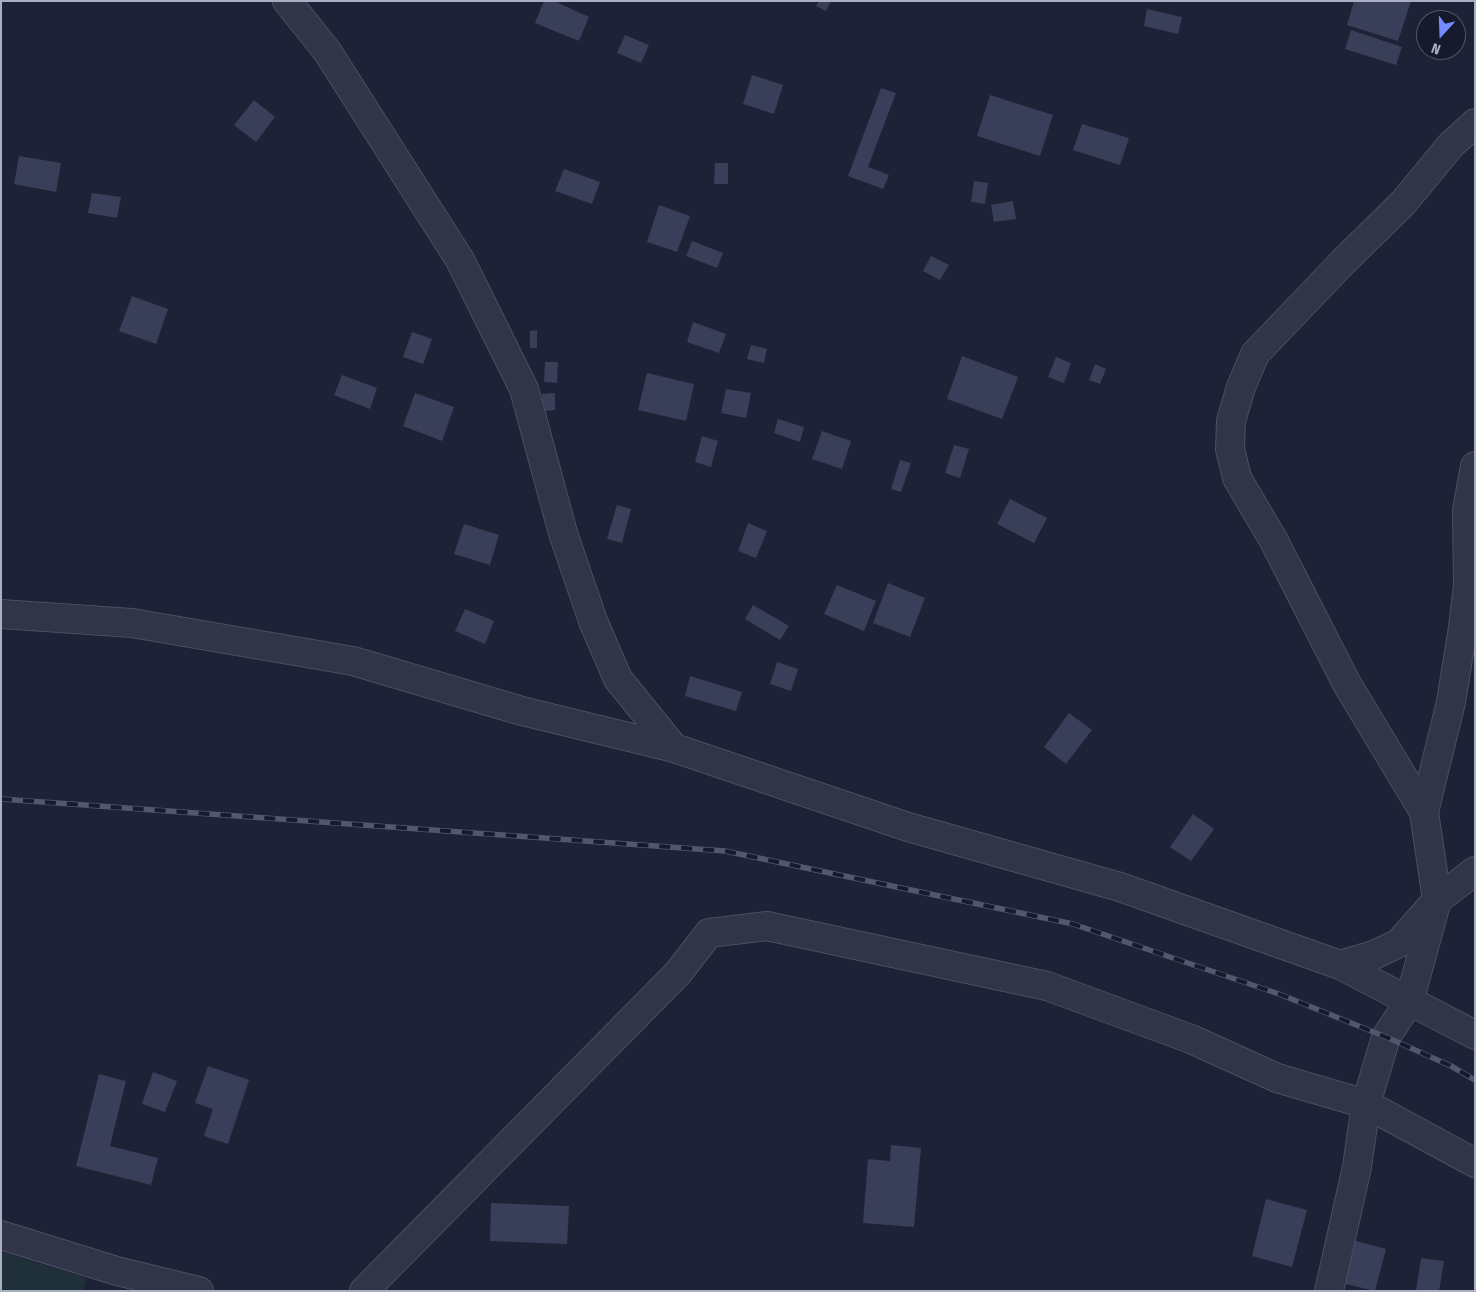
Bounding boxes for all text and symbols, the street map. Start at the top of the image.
north arrow [1416,10,1466,60]
text: N [1429,39,1443,58]

